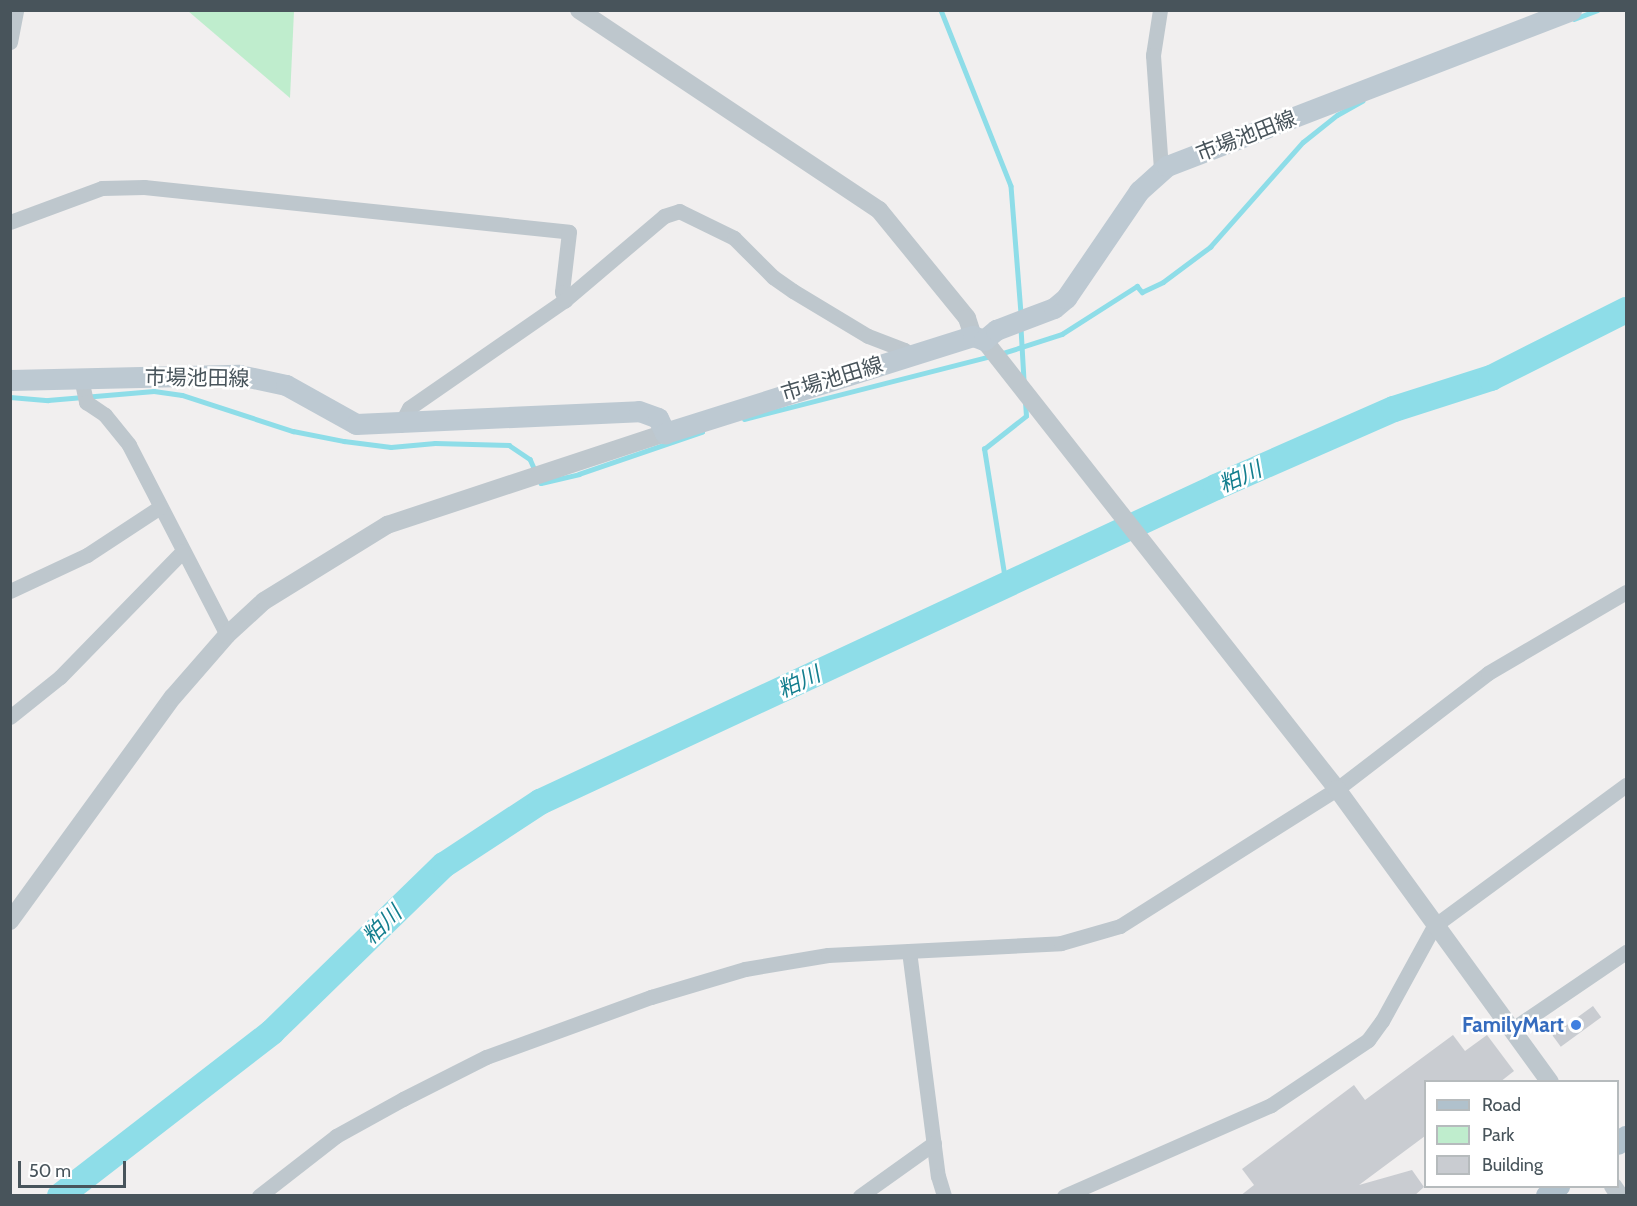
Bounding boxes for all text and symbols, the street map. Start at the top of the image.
street label: 市場池田線 [1192,105,1300,167]
street label: 市場池田線 [778,352,886,406]
street label: 市場池田線 [144,364,250,392]
water label: 粕川 [1215,456,1265,498]
water label: 粕川 [773,661,825,703]
water label: 粕川 [357,900,407,950]
place label: FamilyMart [1462,1012,1564,1038]
marker: FamilyMart [1569,1018,1583,1032]
legend [1424,1080,1619,1188]
text: Road [1482,1094,1521,1116]
text: Park [1482,1124,1514,1146]
scale bar [21,1149,129,1187]
text: Building [1482,1154,1543,1176]
text: 50 m [29,1160,71,1182]

